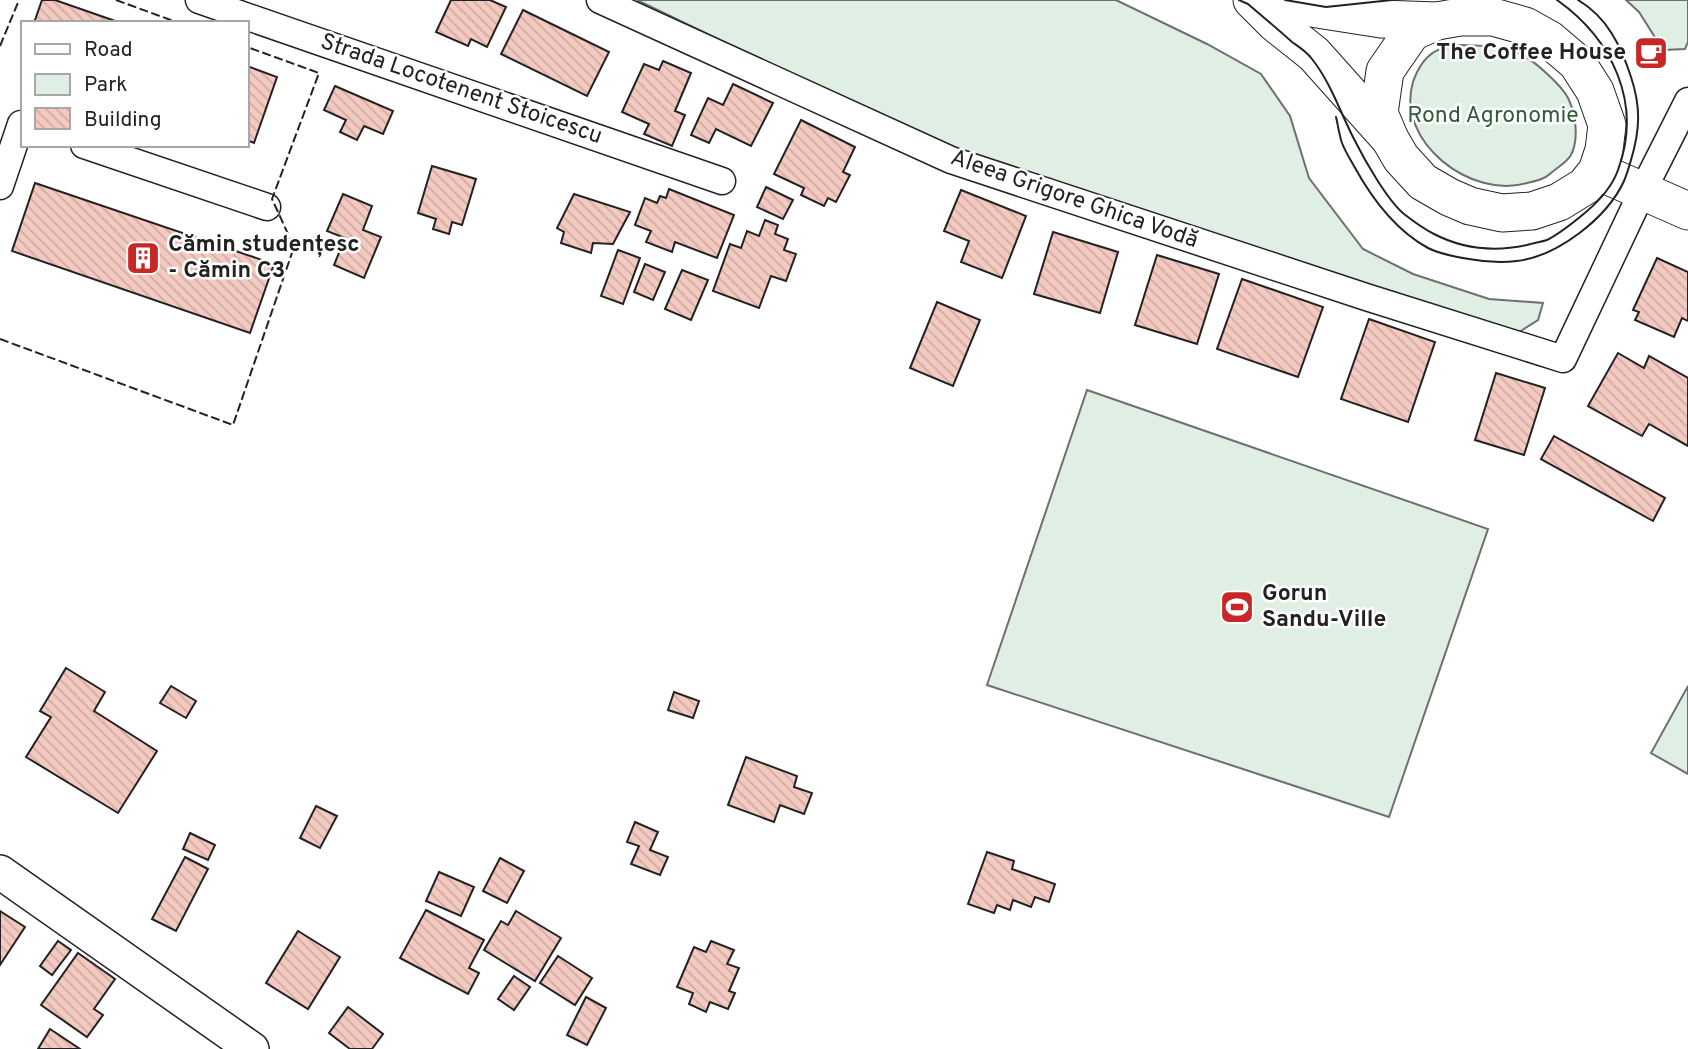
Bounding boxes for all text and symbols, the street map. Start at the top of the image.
legend [21,21,248,147]
street label: Strada Locotenent Stoicescu [316,28,606,152]
cafe icon: The Coffee House [1632,34,1670,72]
text: Road [84,37,133,64]
place label: The Coffee House [1436,39,1626,68]
text: Park [84,72,127,99]
park label: Rond Agronomie [1407,102,1579,131]
text: Building [84,107,162,134]
street label: Aleea Grigore Ghica Vodă [946,144,1202,256]
place label: Cămin studențesc - Cămin C3 [168,231,360,286]
building icon: Cămin studențesc - Cămin C3 [124,239,162,277]
place label: Gorun Sandu-Ville [1262,580,1386,635]
sports icon: Gorun Sandu-Ville [1218,588,1256,626]

